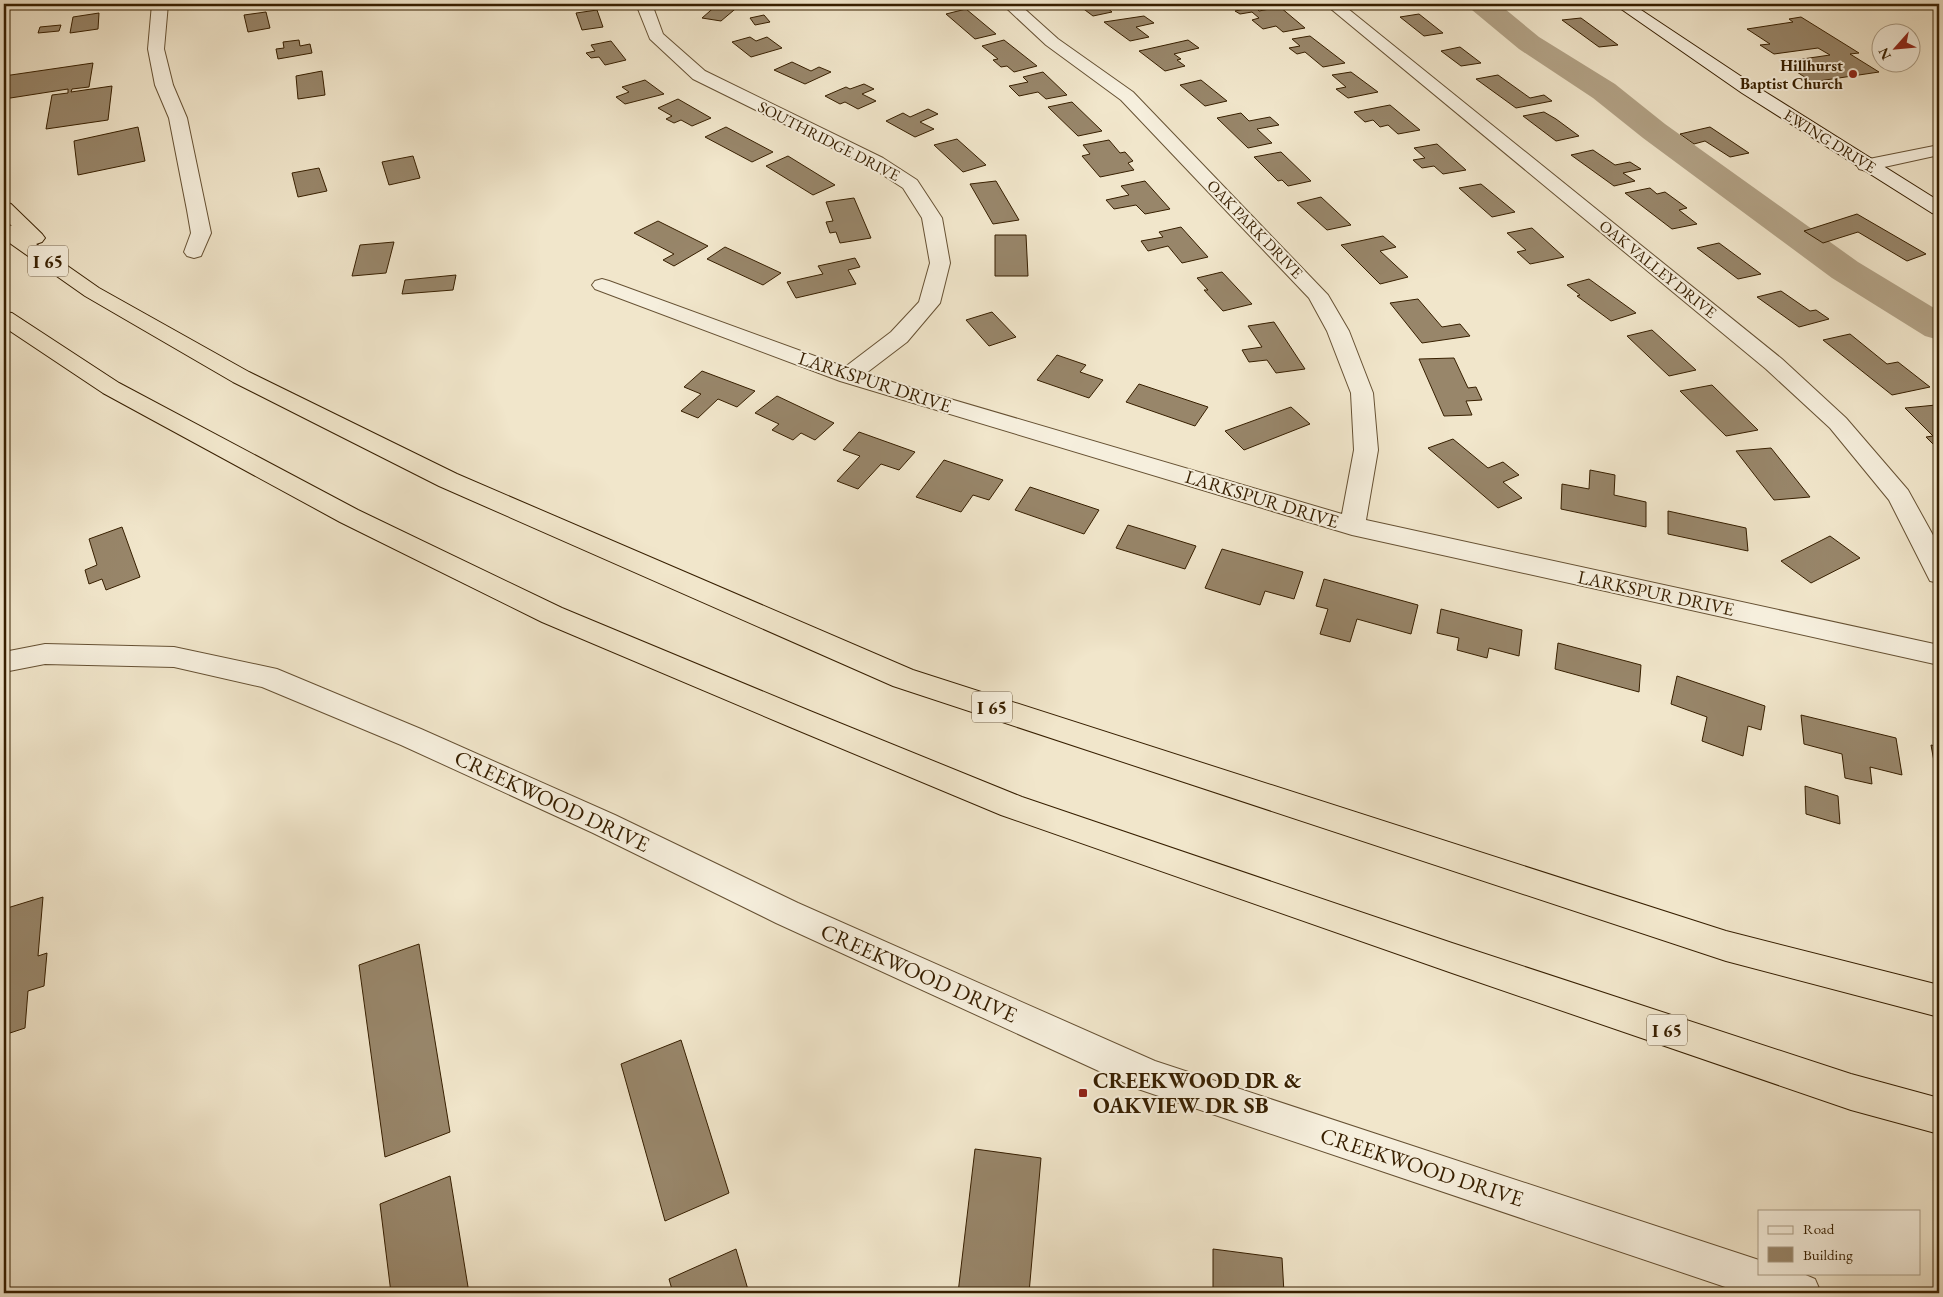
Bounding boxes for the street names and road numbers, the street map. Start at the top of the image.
street label: SOUTHRIDGE DRIVE [754,96,904,186]
street label: EWING DRIVE [1780,104,1880,178]
street label: OAK PARK DRIVE [1202,175,1308,283]
street label: OAK VALLEY DRIVE [1595,215,1721,323]
road number: I 65 [28,246,68,276]
street label: LARKSPUR DRIVE [795,346,955,419]
street label: LARKSPUR DRIVE [1182,464,1342,534]
street label: LARKSPUR DRIVE [1576,564,1737,622]
road number: I 65 [972,692,1012,722]
street label: CREEKWOOD DRIVE [450,743,654,859]
street label: CREEKWOOD DRIVE [816,917,1022,1029]
road number: I 65 [1647,1014,1687,1046]
street label: CREEKWOOD DRIVE [1317,1120,1527,1214]

